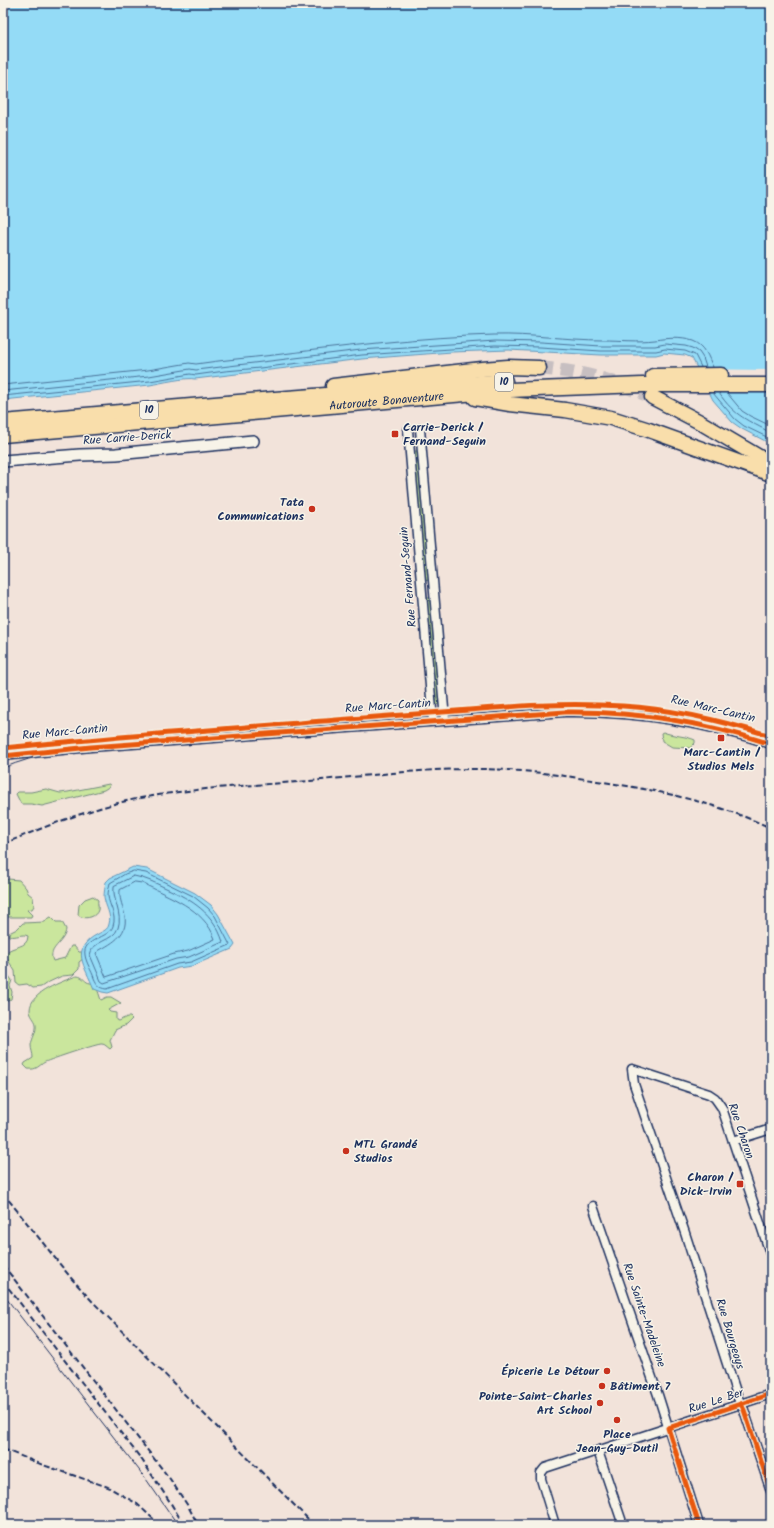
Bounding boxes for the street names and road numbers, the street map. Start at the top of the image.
road number: 10 [495,373,513,391]
street label: Autoroute Bonaventure [328,386,445,416]
road number: 10 [140,401,158,419]
street label: Rue Carrie-Derick [82,425,172,451]
street label: Rue Fernand-Seguin [394,526,422,628]
street label: Rue Marc-Cantin [669,690,757,728]
street label: Rue Marc-Cantin [344,694,432,718]
street label: Rue Marc-Cantin [21,719,109,745]
street label: Rue Charon [723,1100,759,1162]
street label: Rue Sainte-Madeleine [617,1260,671,1370]
street label: Rue Bourgeoys [710,1296,750,1372]
street label: Rue Le Ber [686,1383,747,1419]

